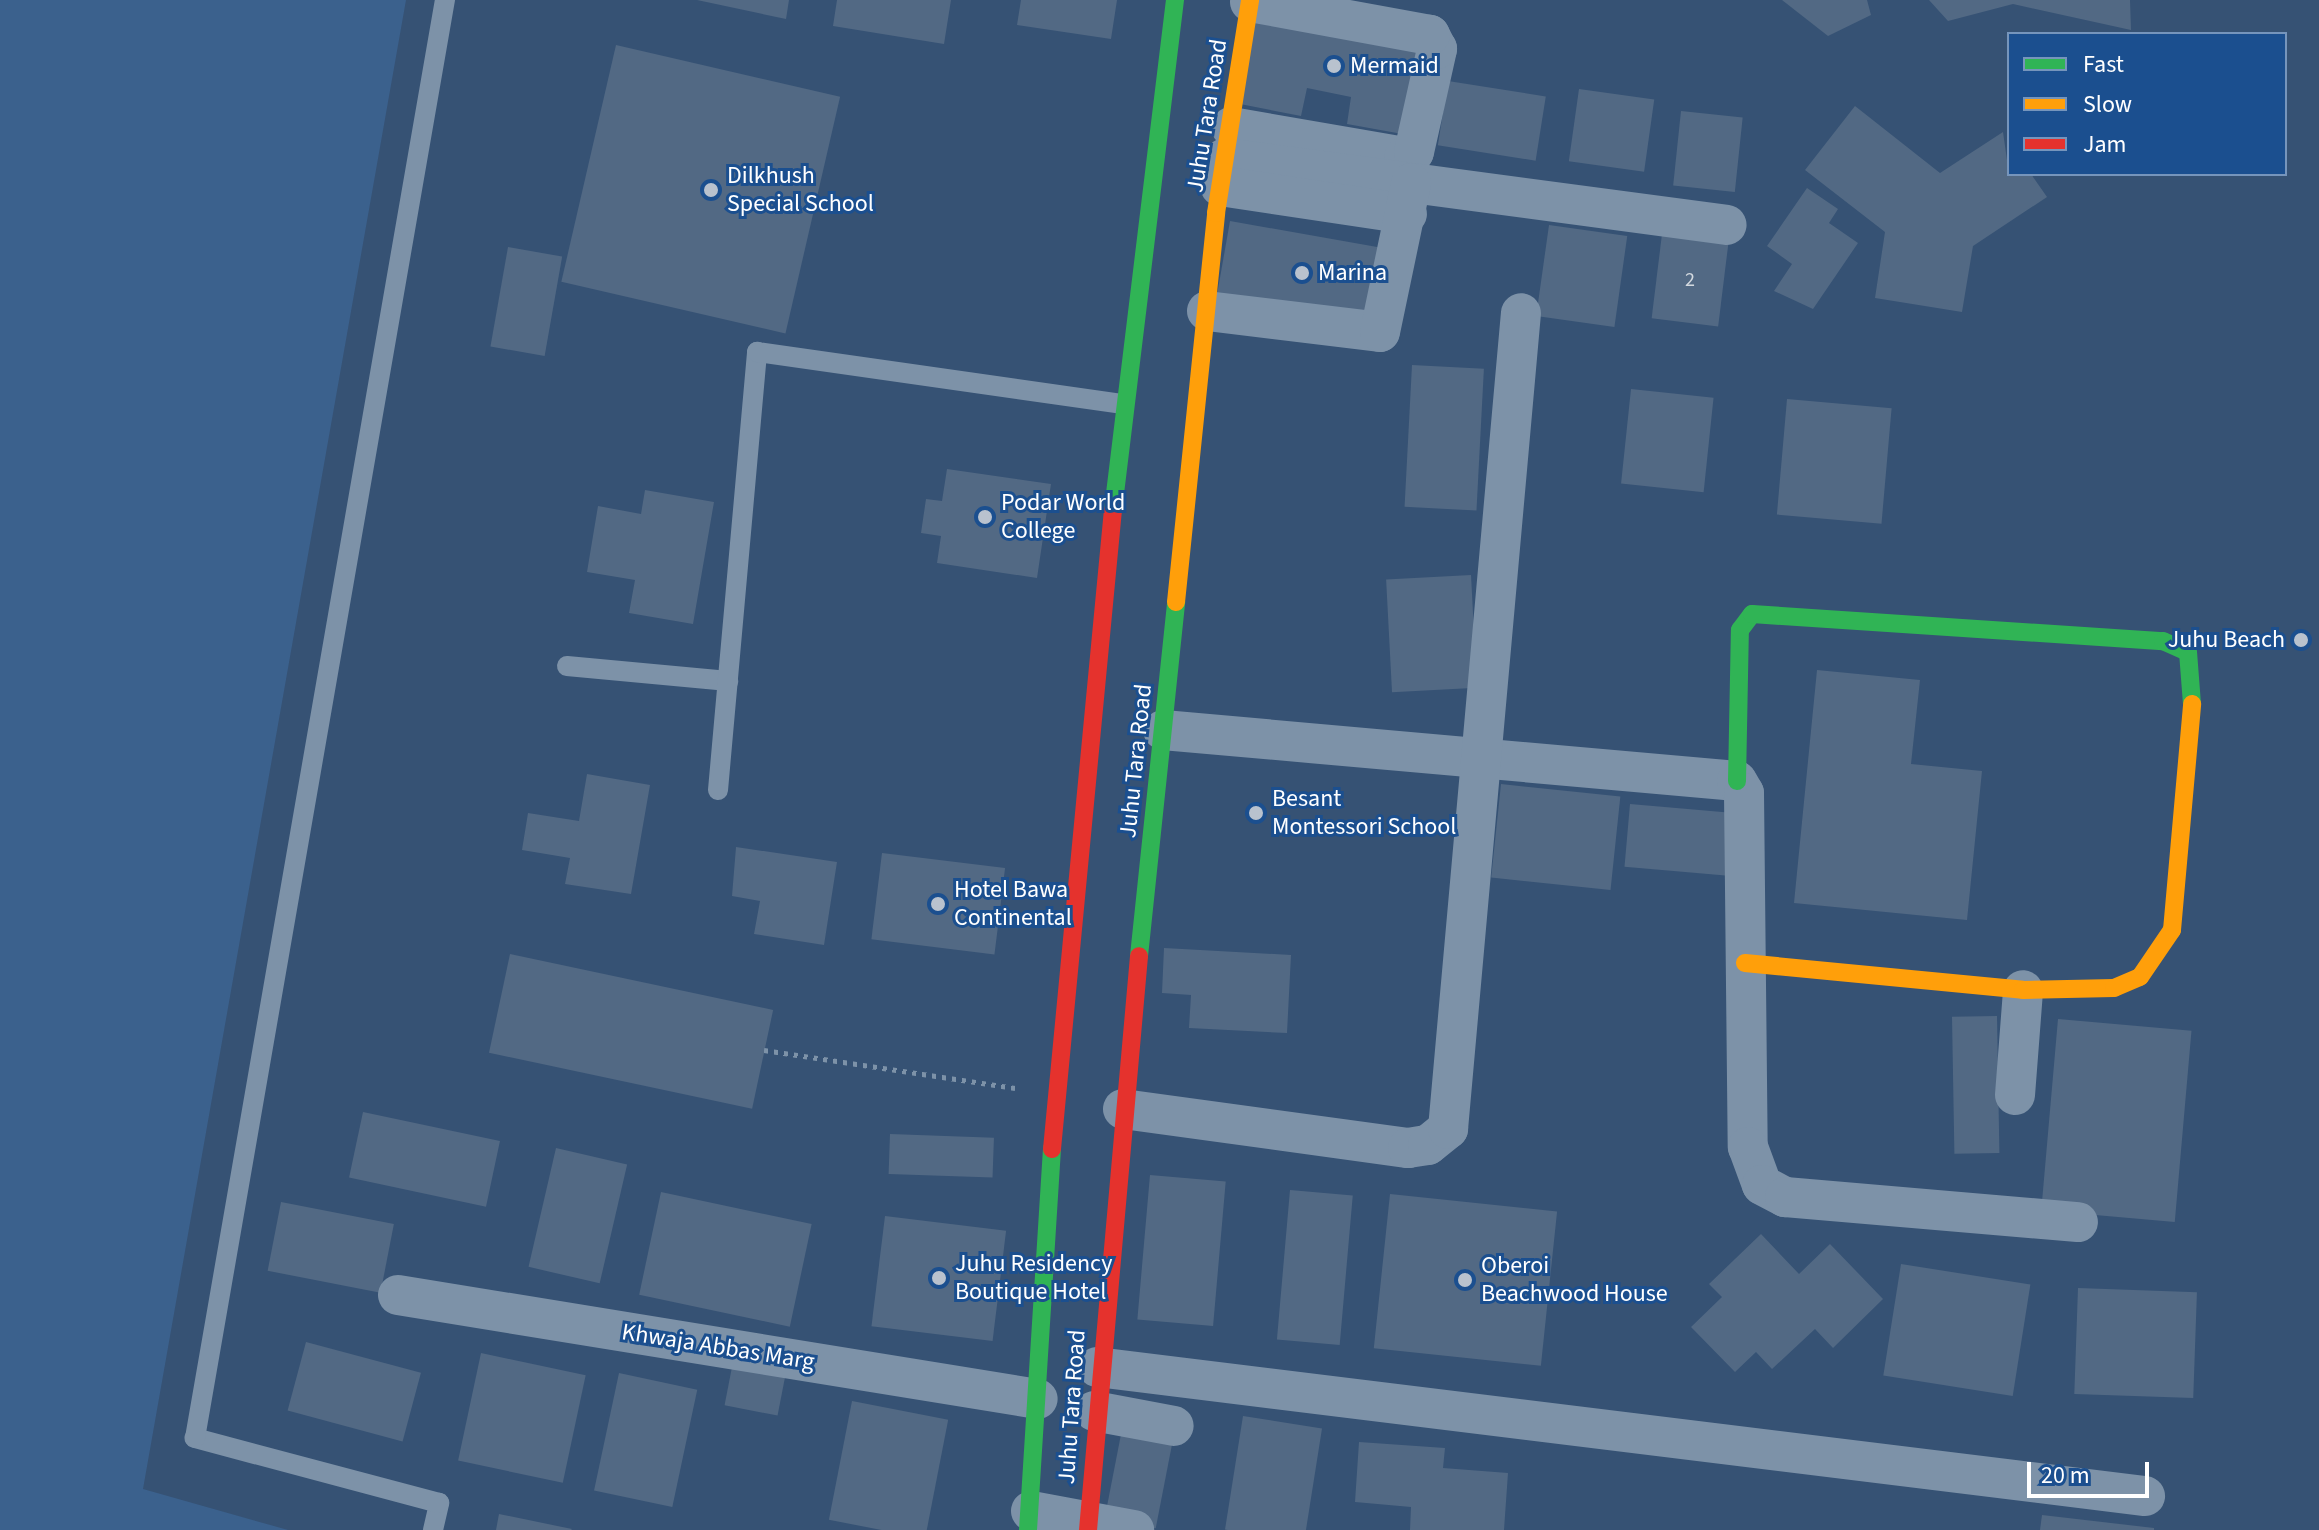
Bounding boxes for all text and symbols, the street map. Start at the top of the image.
legend [2007,32,2287,176]
street label: Juhu Tara Road [1181,37,1233,195]
text: Fast [2083,47,2124,82]
place label: Mermaid [1350,52,1439,80]
marker: Mermaid [1325,57,1343,75]
text: Slow [2083,87,2132,122]
text: Jam [2083,127,2127,162]
place label: Dilkhush Special School [727,162,874,218]
marker: Dilkhush Special School [702,181,720,199]
place label: Marina [1318,259,1387,287]
marker: Marina [1293,264,1311,282]
house number: 2 [1685,268,1695,292]
place label: Podar World College [1001,489,1125,545]
marker: Podar World College [976,508,994,526]
place label: Juhu Beach [2168,626,2285,654]
marker: Juhu Beach [2292,631,2310,649]
street label: Juhu Tara Road [1114,682,1158,840]
place label: Besant Montessori School [1272,785,1456,841]
marker: Besant Montessori School [1247,804,1265,822]
place label: Hotel Bawa Continental [954,876,1072,932]
marker: Hotel Bawa Continental [929,895,947,913]
place label: Juhu Residency Boutique Hotel [955,1250,1112,1306]
place label: Oberoi Beachwood House [1481,1252,1668,1308]
marker: Juhu Residency Boutique Hotel [930,1269,948,1287]
marker: Oberoi Beachwood House [1456,1271,1474,1289]
street label: Khwaja Abbas Marg [620,1318,816,1376]
street label: Juhu Tara Road [1052,1329,1092,1485]
scale bar [2031,1446,2153,1496]
text: 20 m [2041,1458,2090,1493]

